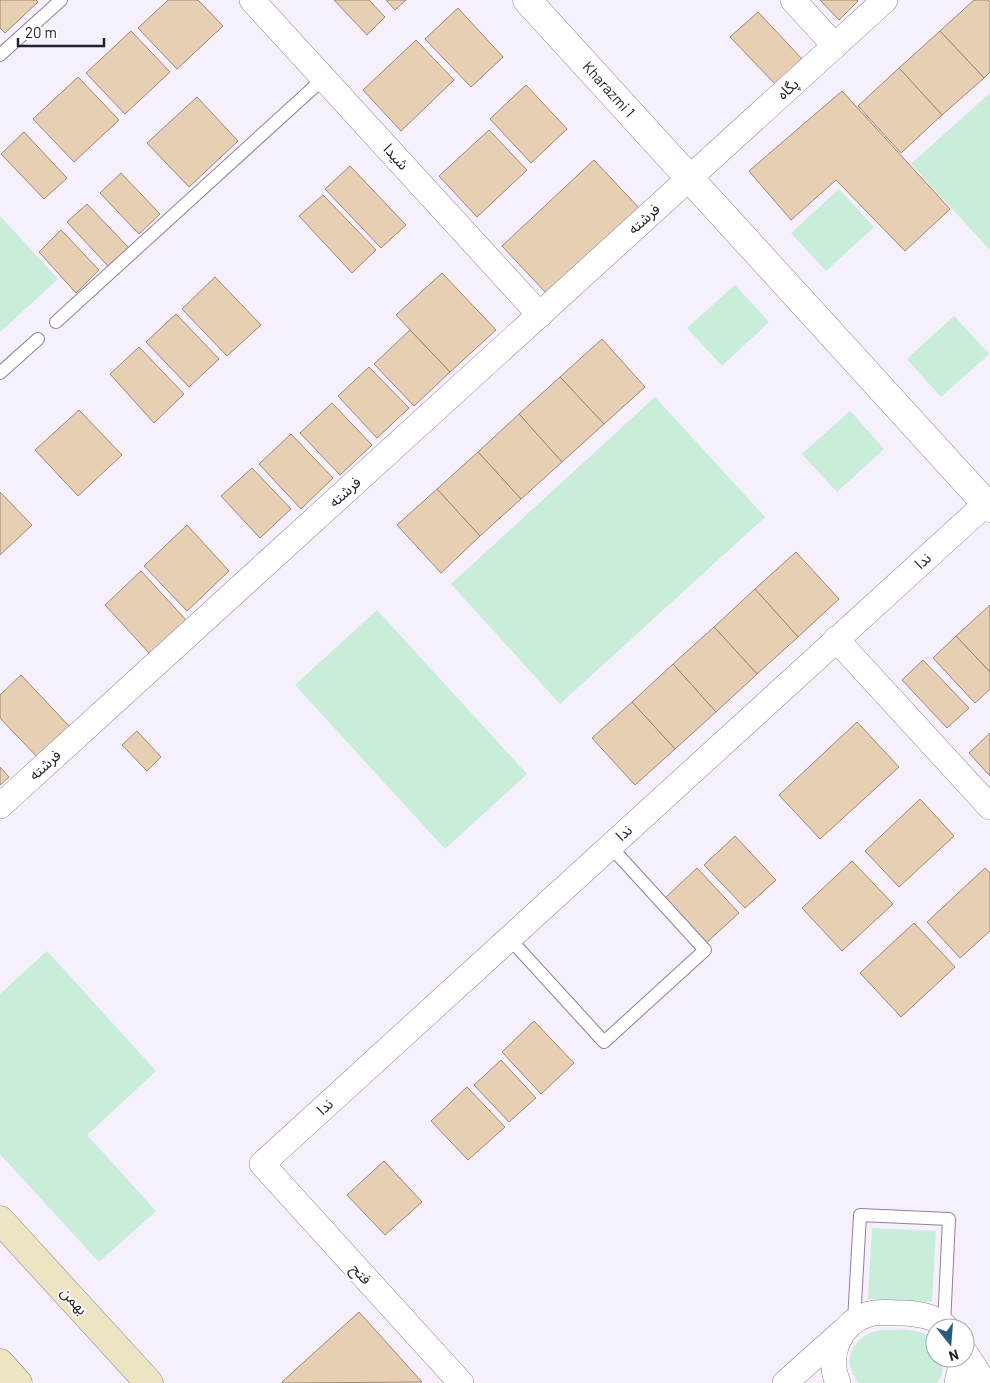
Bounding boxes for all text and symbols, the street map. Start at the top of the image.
scale bar [18,15,104,47]
text: 20 m [25,23,57,41]
street label: Kharazmi 1 [579,57,639,120]
street label: پگاه [773,74,803,104]
street label: شیدا [380,140,413,173]
street label: فرشته [624,199,664,238]
street label: فرشته [325,472,365,511]
street label: ندا [911,548,934,572]
street label: فرشته [25,745,65,784]
street label: ندا [612,820,635,844]
street label: ندا [312,1094,336,1118]
street label: فتح [345,1259,376,1290]
street label: بهمن [57,1283,92,1319]
north arrow [925,1318,975,1368]
text: N [947,1346,961,1365]

